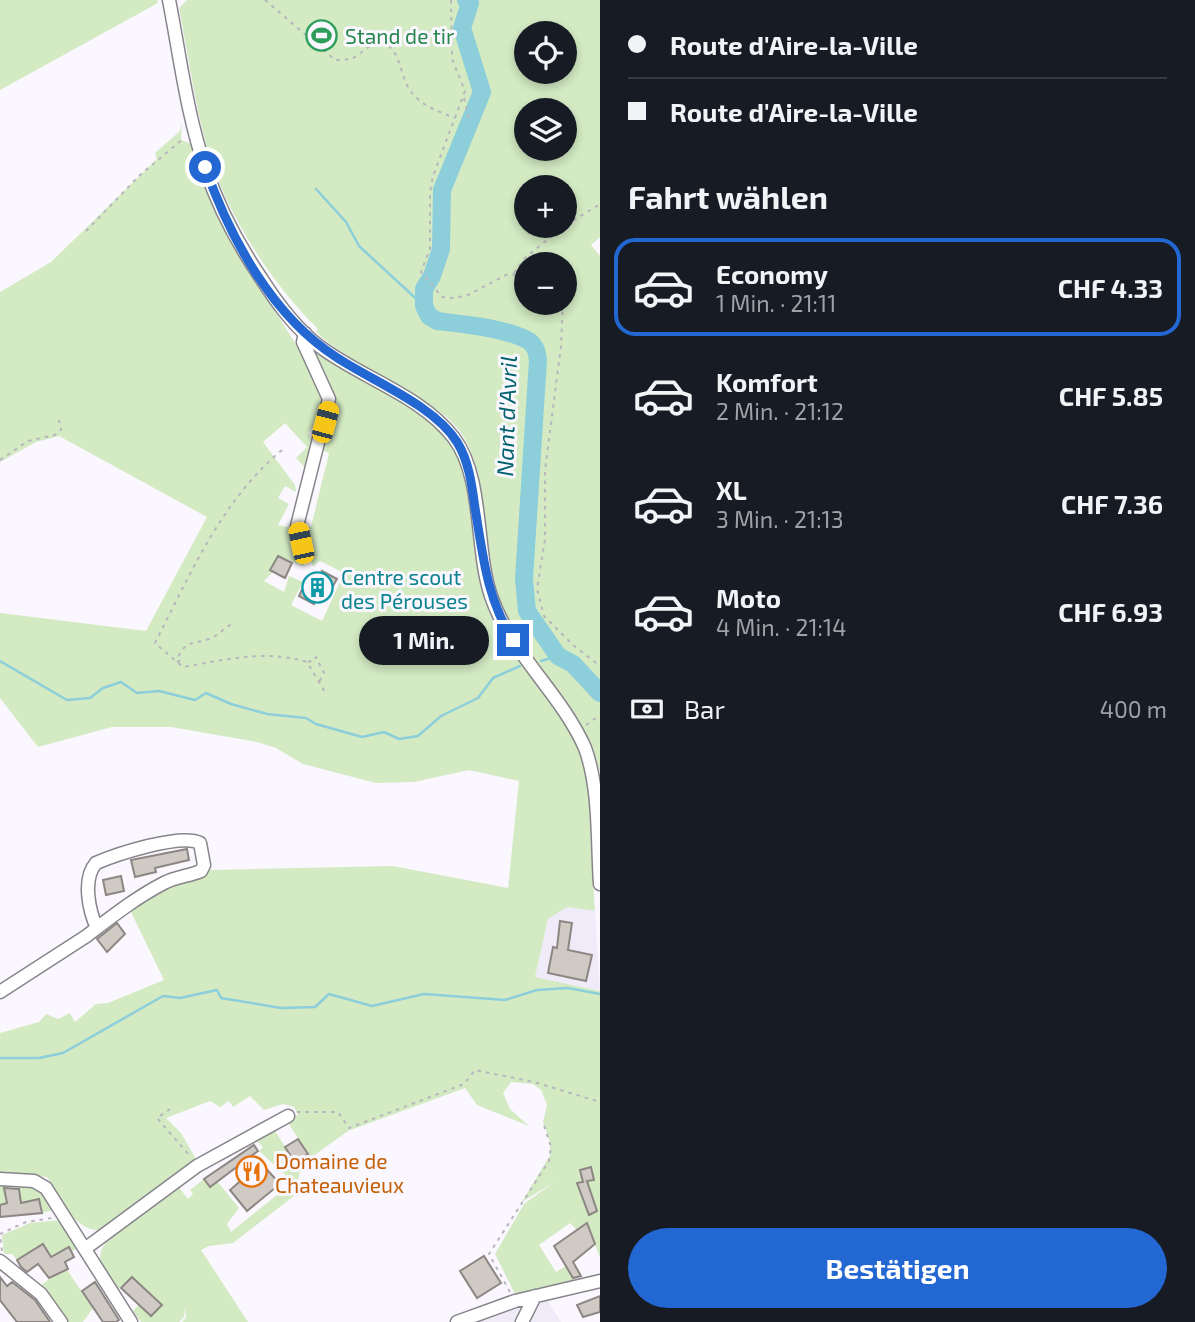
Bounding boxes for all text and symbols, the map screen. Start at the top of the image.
sports icon: Stand de tir [305,18,339,52]
map controls [514,21,577,315]
button: locate [514,21,577,84]
place label: Stand de tir [345,23,455,48]
text: Route d'Aire-la-Ville [670,29,918,60]
text: Route d'Aire-la-Ville [670,96,918,127]
button: layers [514,98,577,161]
route start [189,151,221,183]
button: + [514,175,577,238]
text: Fahrt wählen [628,177,828,215]
button: − [514,252,577,315]
icon: car [632,256,695,319]
text: Economy [716,258,828,289]
text: CHF 4.33 [1058,272,1163,303]
text: 1 Min. · 21:11 [716,289,836,317]
water label: Nant d'Avril [490,355,522,477]
icon: car [632,364,695,427]
text: Komfort [716,366,818,397]
text: CHF 5.85 [1059,380,1163,411]
text: 2 Min. · 21:12 [716,397,844,425]
car [310,399,341,445]
icon: car [632,472,695,535]
text: XL [716,474,747,505]
text: CHF 7.36 [1061,488,1163,519]
text: 3 Min. · 21:13 [716,505,844,533]
car [287,520,316,566]
place label: Centre scout des Pérouses [341,564,468,613]
building icon: Centre scout des Pérouses [301,571,335,605]
icon: car [632,580,695,643]
text: Moto [716,582,781,613]
text: CHF 6.93 [1058,596,1163,627]
text: 4 Min. · 21:14 [716,613,846,641]
callout: 1 Min. [359,616,489,664]
route end [497,624,529,656]
text: 1 Min. [393,626,455,654]
icon: cash [628,690,666,728]
text: Bar [684,693,725,724]
text: 400 m [1100,695,1167,723]
place label: Domaine de Chateauvieux [275,1148,404,1197]
restaurant icon: Domaine de Chateauvieux [235,1155,269,1189]
button: Bestätigen [628,1228,1167,1308]

